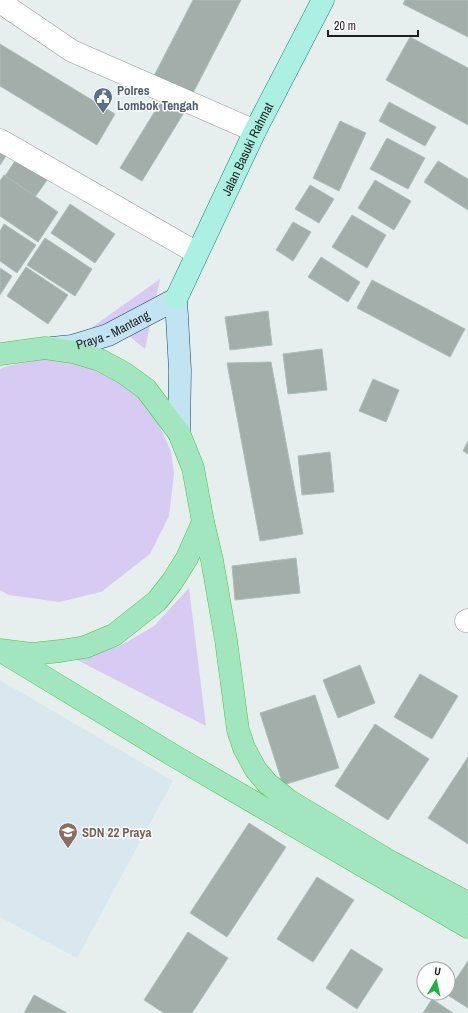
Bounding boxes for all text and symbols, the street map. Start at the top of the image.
scale bar [328,12,418,38]
text: 20 m [334,18,356,34]
place label: Polres Lombok Tengah [117,82,199,114]
public building icon: Polres Lombok Tengah [92,86,114,114]
street label: Jalan Basuki Rahmat [217,99,277,198]
street label: Praya - Mantang [74,306,152,353]
school or university icon: SDN 22 Praya [57,821,79,849]
place label: SDN 22 Praya [82,824,151,841]
north arrow [416,961,456,1001]
text: U [433,964,442,979]

